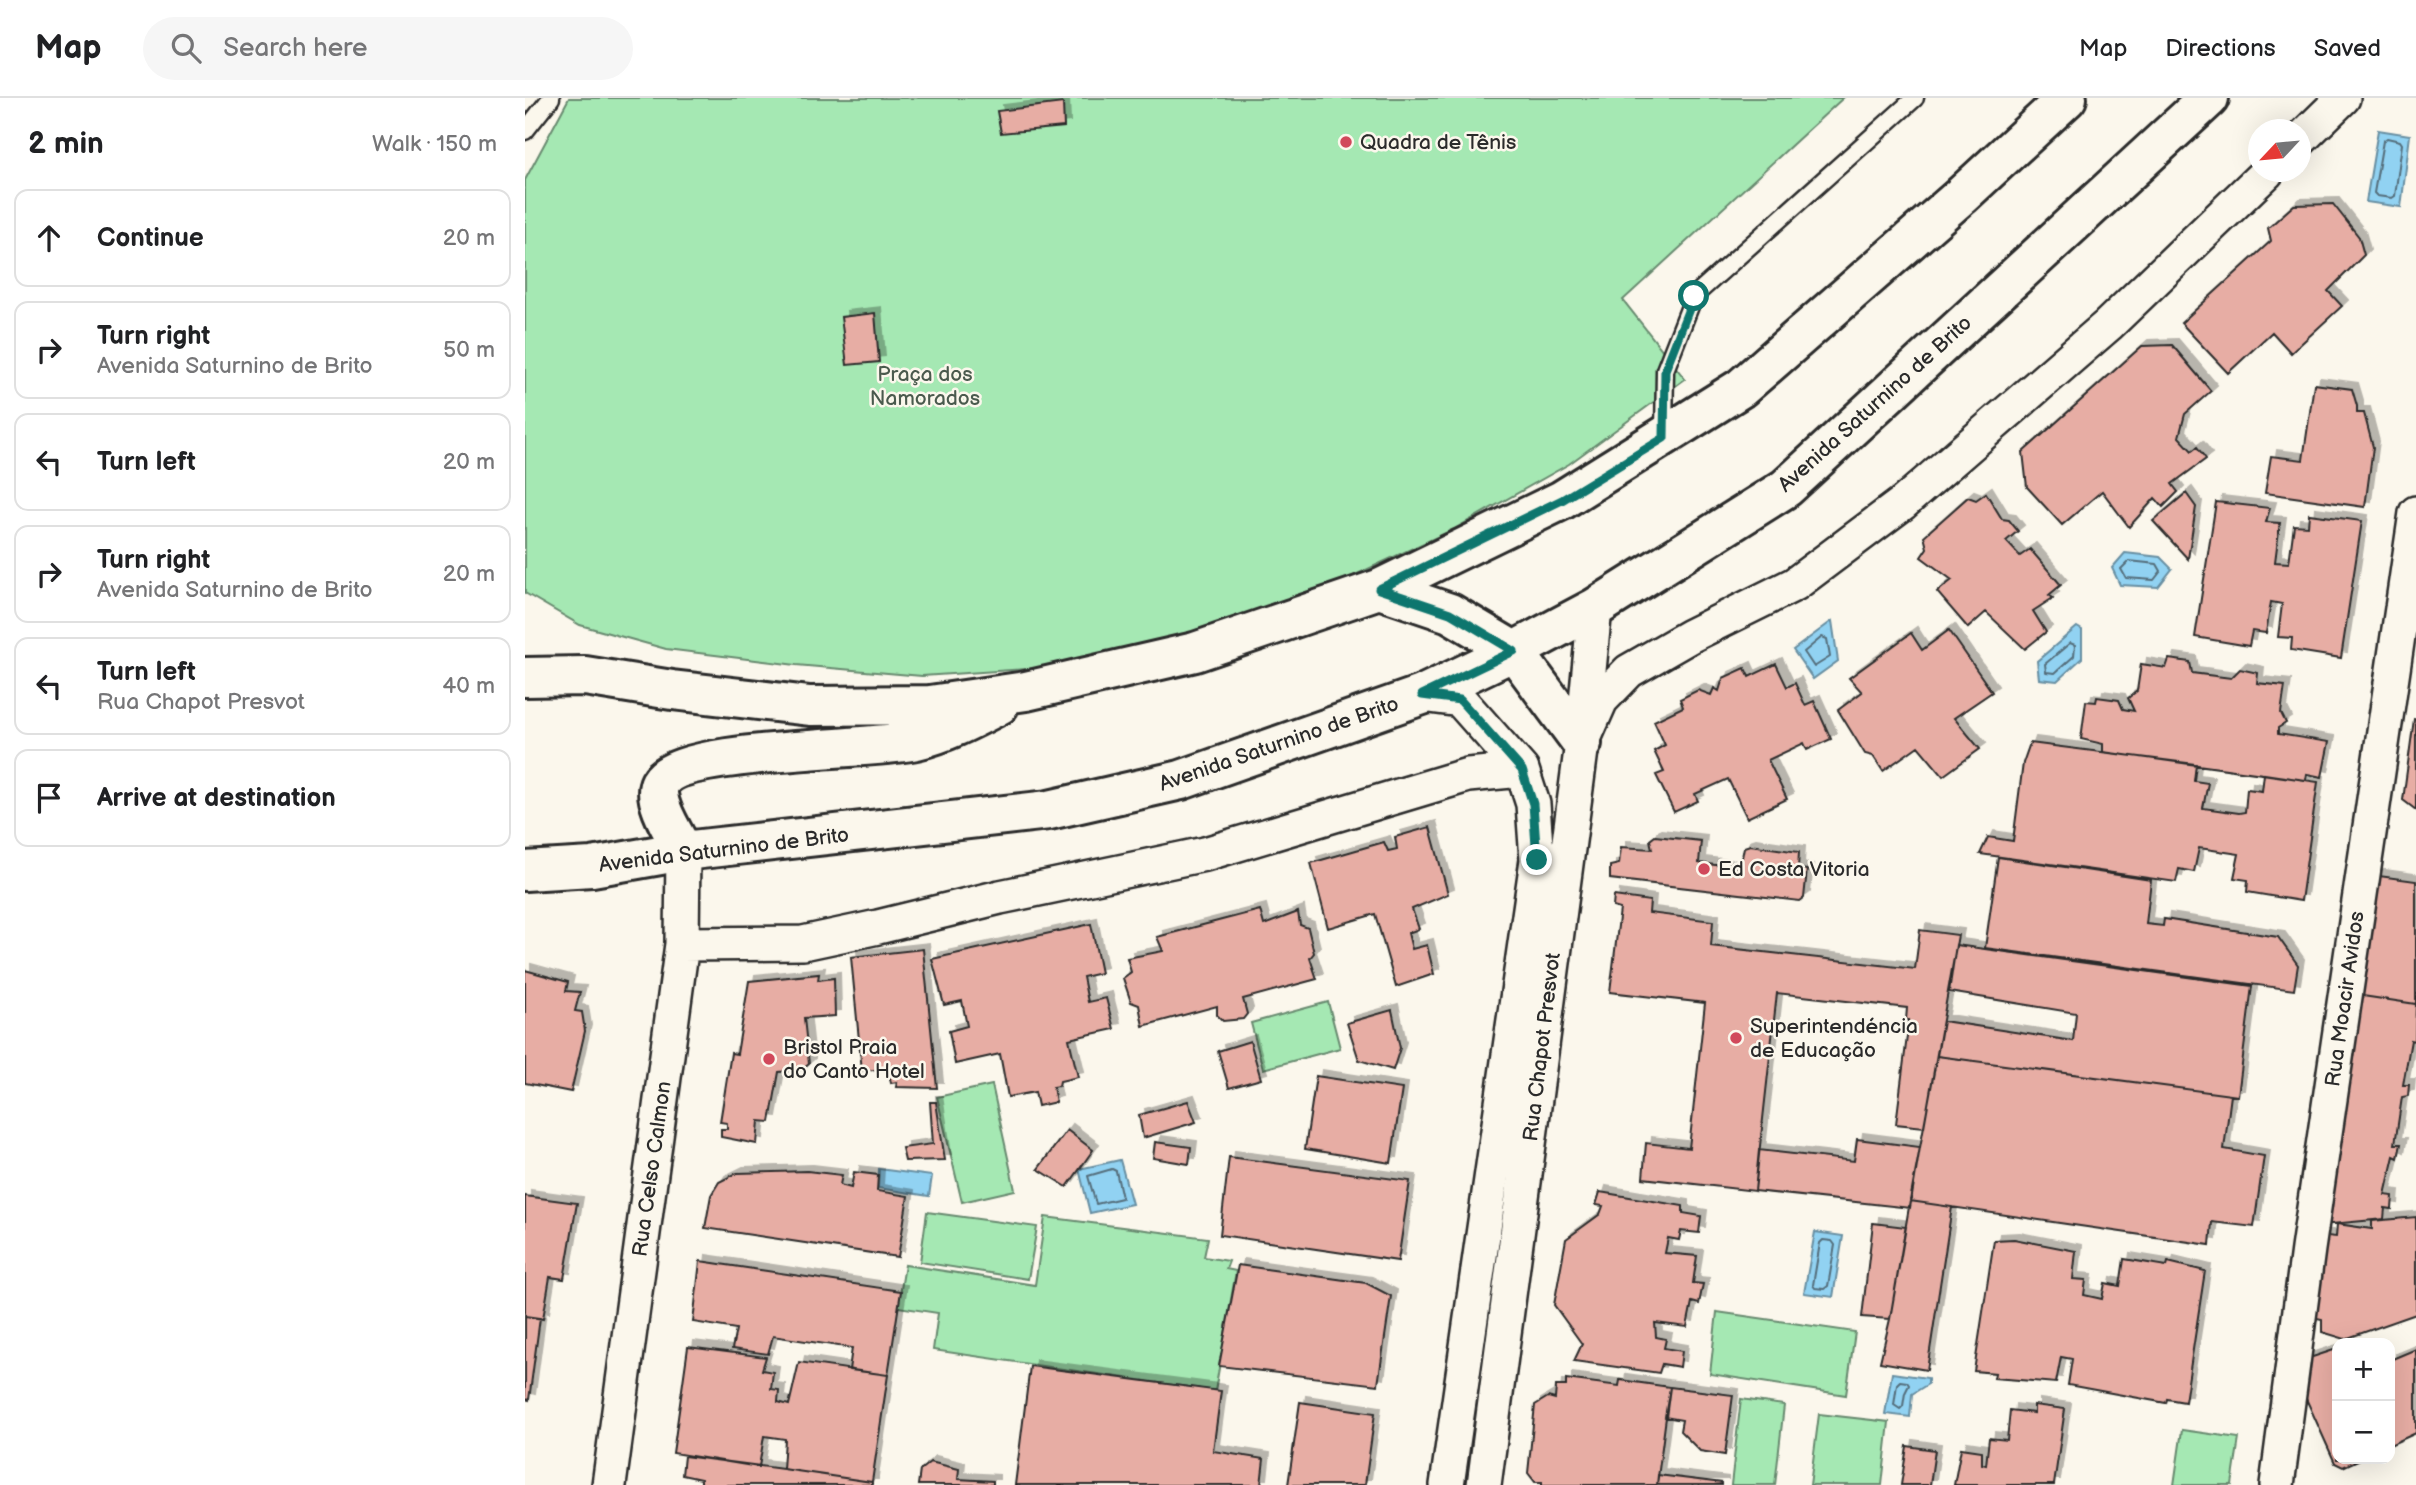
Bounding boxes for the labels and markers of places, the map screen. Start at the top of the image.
place label: Quadra de Tênis [1360,130,1516,155]
marker: Quadra de Tênis [1338,134,1354,150]
place label: Ed Costa Vitoria [1718,857,1870,882]
marker: Ed Costa Vitoria [1696,861,1712,877]
place label: Superintendéncia de Educação [1750,1014,1918,1063]
marker: Superintendéncia de Educação [1728,1030,1744,1046]
place label: Bristol Praia do Canto Hotel [783,1035,925,1084]
marker: Bristol Praia do Canto Hotel [761,1051,777,1067]

